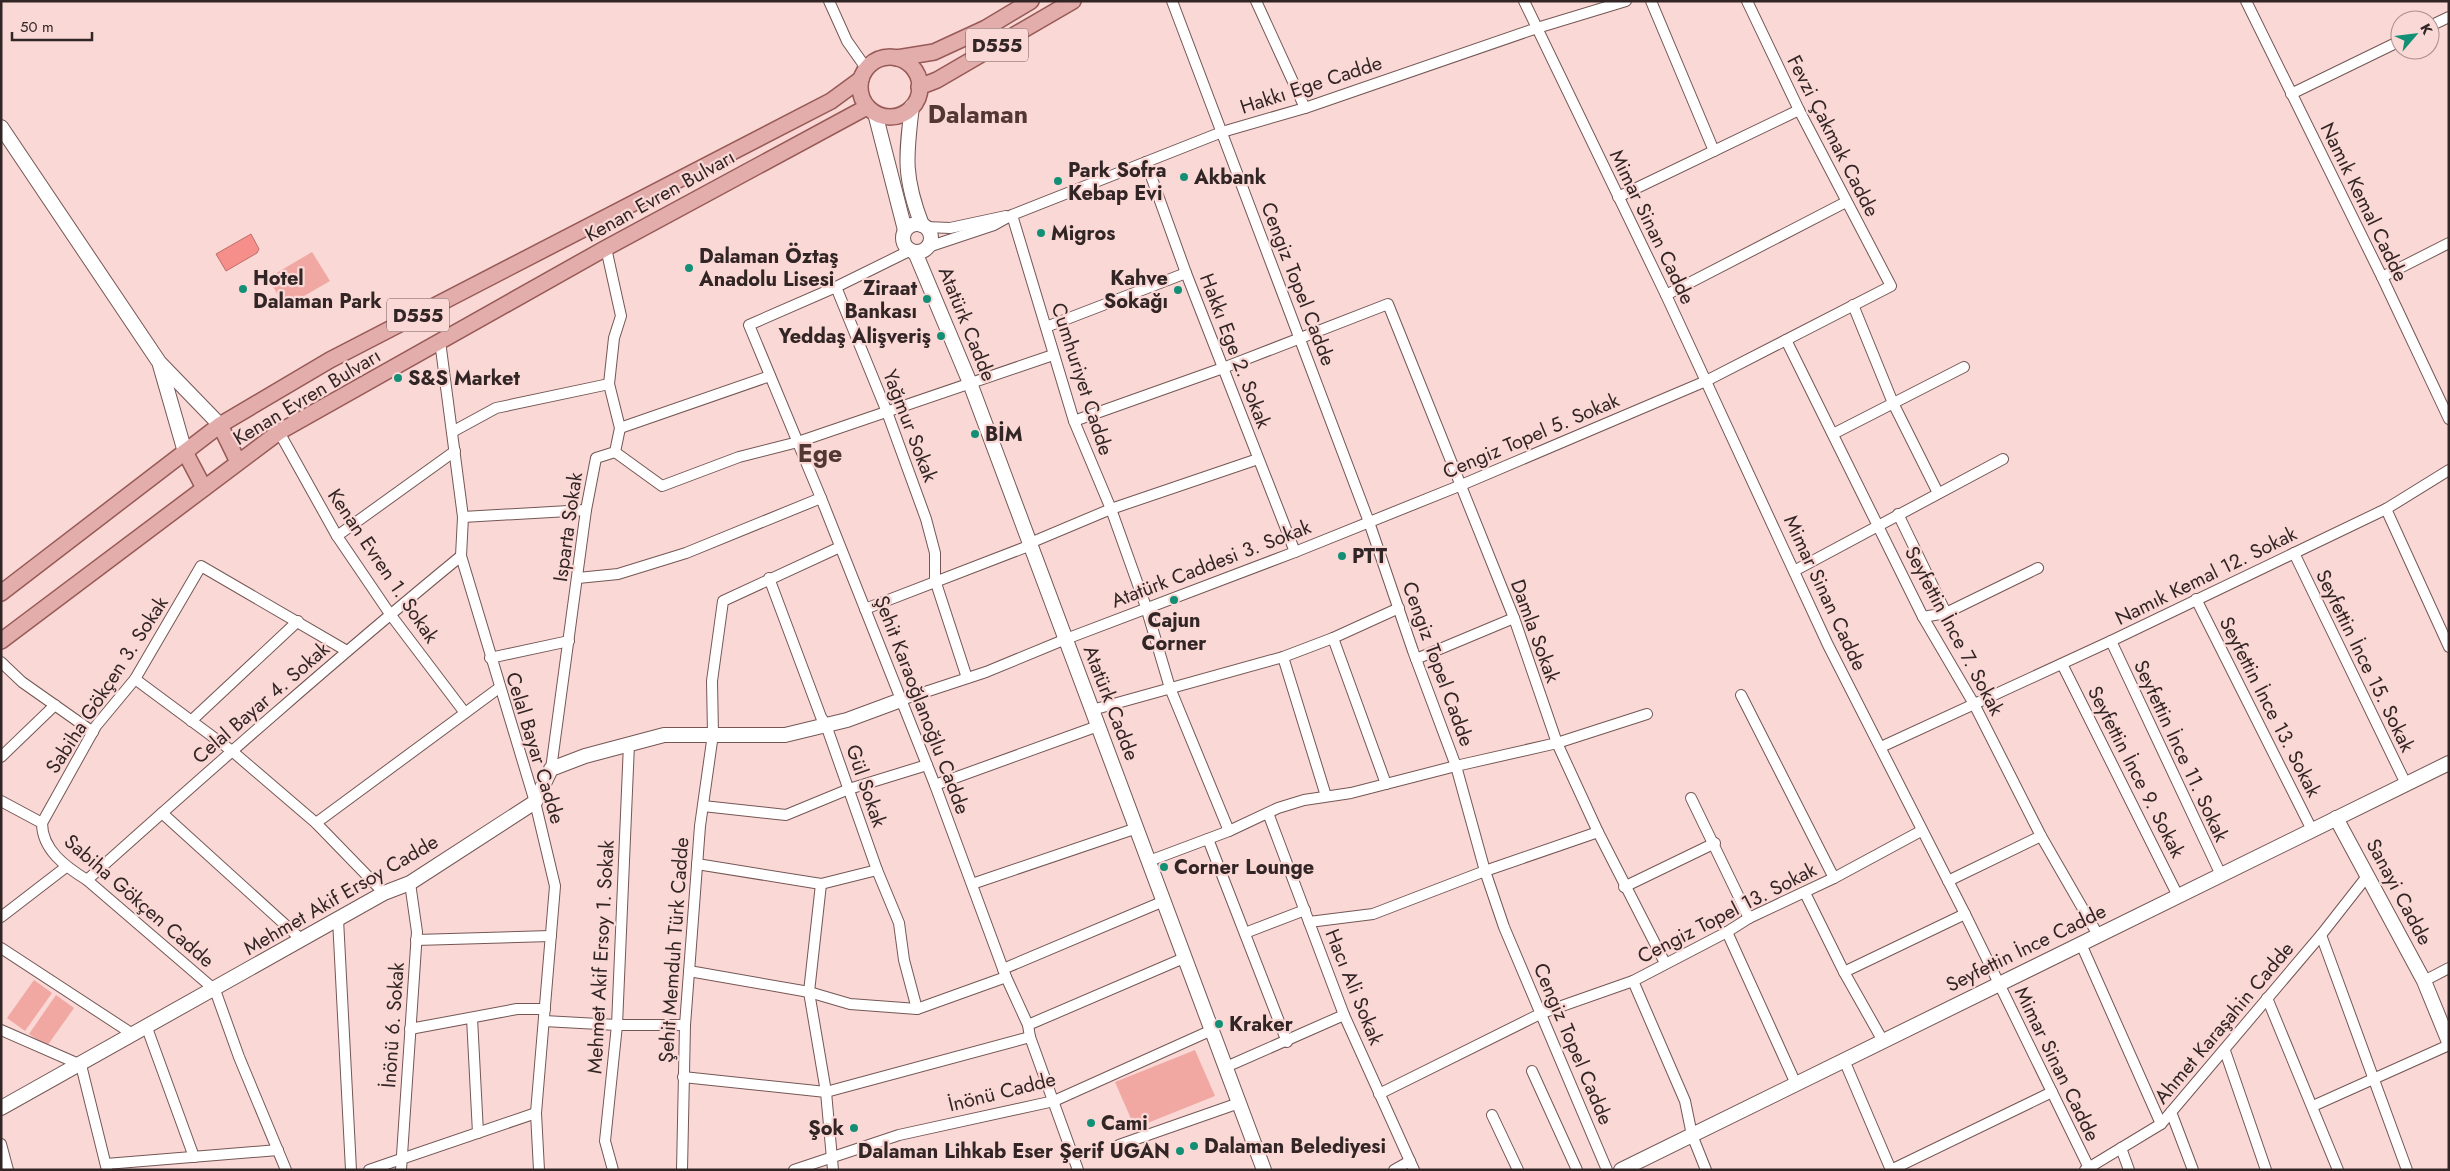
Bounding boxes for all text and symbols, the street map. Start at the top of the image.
scale bar [12,10,92,42]
north arrow [2390,10,2440,60]
text: 50 m [20,16,54,38]
text: K [2415,20,2438,38]
road number: D555 [966,28,1028,62]
street label: Hakkı Ege Cadde [1236,48,1386,122]
street label: Fevzi Çakmak Cadde [1780,50,1886,222]
district label: Dalaman [928,96,1028,132]
street label: Namık Kemal Cadde [2313,117,2415,287]
street label: Kenan Evren Bulvarı [580,143,740,249]
street label: Mimar Sinan Cadde [1602,145,1702,309]
place label: Park Sofra Kebap Evi [1068,156,1167,208]
place label: Akbank [1193,163,1267,192]
marker: Akbank [1178,171,1190,183]
marker: Park Sofra Kebap Evi [1052,175,1064,187]
street label: Cengiz Topel Cadde [1253,198,1343,370]
place label: Migros [1051,219,1115,248]
marker: Migros [1035,227,1047,239]
place label: Dalaman Öztaş Anadolu Lisesi [698,242,838,294]
marker: Dalaman Öztaş Anadolu Lisesi [683,262,695,274]
street label: Atatürk Cadde [931,262,1003,386]
place label: Hotel Dalaman Park [253,264,382,316]
place label: Kahve Sokağı [1104,264,1168,316]
street label: Hakkı Ege 2. Sokak [1192,269,1278,433]
place label: Ziraat Bankası [844,274,918,326]
marker: Hotel Dalaman Park [237,283,249,295]
marker: Kahve Sokağı [1172,284,1184,296]
marker: Ziraat Bankası [921,293,933,305]
road number: D555 [387,298,449,332]
street label: Cumhuriyet Cadde [1044,299,1120,459]
place label: Yeddaş Alişveriş [777,322,931,351]
marker: Yeddaş Alişveriş [935,330,947,342]
street label: Kenan Evren Bulvarı [228,341,386,453]
place label: S&S Market [408,364,521,393]
street label: Yağmur Sokak [875,366,945,487]
marker: S&S Market [392,372,404,384]
street label: Cengiz Topel 5. Sokak [1438,386,1624,486]
place label: BİM [985,420,1023,449]
marker: BİM [969,428,981,440]
district label: Ege [798,435,842,471]
street label: Isparta Sokak [546,470,590,584]
street label: Kenan Evren 1. Sokak [320,483,446,649]
street label: Mimar Sinan Cadde [1776,510,1874,676]
street label: Atatürk Caddesi 3. Sokak [1107,512,1315,616]
street label: Namık Kemal 12. Sokak [2110,519,2302,633]
street label: Seyfettin İnce 7. Sokak [1897,541,2011,721]
place label: PTT [1352,542,1388,571]
marker: PTT [1336,550,1348,562]
street label: Seyfettin İnce 15. Sokak [2308,565,2422,757]
street label: Damla Sokak [1503,575,1567,687]
street label: Cengiz Topel Cadde [1395,578,1481,750]
street label: Sabiha Gökçen 3. Sokak [39,590,175,779]
street label: Şehit Karaoğlanoğlu Cadde [867,591,977,819]
marker: Cajun Corner [1168,594,1180,606]
place label: Cajun Corner [1141,606,1207,658]
street label: Seyfettin İnce 13. Sokak [2212,612,2328,802]
street label: Celal Bayar 4. Sokak [186,635,336,771]
street label: Atatürk Cadde [1076,641,1146,765]
street label: Seyfettin İnce 11. Sokak [2126,655,2236,847]
street label: Celal Bayar Cadde [498,669,572,827]
street label: Seyfettin İnce 9. Sokak [2080,681,2192,863]
street label: Gül Sokak [838,741,894,831]
street label: Sabiha Gökçen Cadde [57,827,221,975]
street label: Mehmet Akif Ersoy Cadde [238,827,444,963]
street label: Sanayi Cadde [2359,834,2439,950]
street label: Şehit Memduh Türk Cadde [652,836,696,1064]
street label: Mehmet Akif Ersoy 1. Sokak [580,839,622,1075]
place label: Corner Lounge [1174,853,1314,882]
street label: Cengiz Topel 13. Sokak [1632,855,1822,971]
marker: Corner Lounge [1158,861,1170,873]
street label: Seyfettin İnce Cadde [1941,897,2111,999]
street label: Hacı Ali Sokak [1318,925,1391,1050]
street label: Ahmet Karaşahin Cadde [2147,936,2301,1110]
street label: Cengiz Topel Cadde [1526,959,1620,1129]
street label: İnönü 6. Sokak [374,961,412,1089]
street label: Mimar Sinan Cadde [2007,982,2107,1146]
place label: Kraker [1229,1010,1294,1039]
marker: Kraker [1213,1018,1225,1030]
street label: İnönü Cadde [945,1065,1059,1119]
place label: Cami [1101,1109,1148,1138]
place label: Şok [808,1114,844,1143]
marker: Cami [1085,1117,1097,1129]
marker: Şok [848,1122,860,1134]
place label: Dalaman Belediyesi [1204,1132,1386,1161]
place label: Dalaman Lihkab Eser Şerif UGAN [858,1137,1170,1166]
marker: Dalaman Belediyesi [1188,1140,1200,1152]
marker: Dalaman Lihkab Eser Şerif UGAN [1174,1145,1186,1157]

